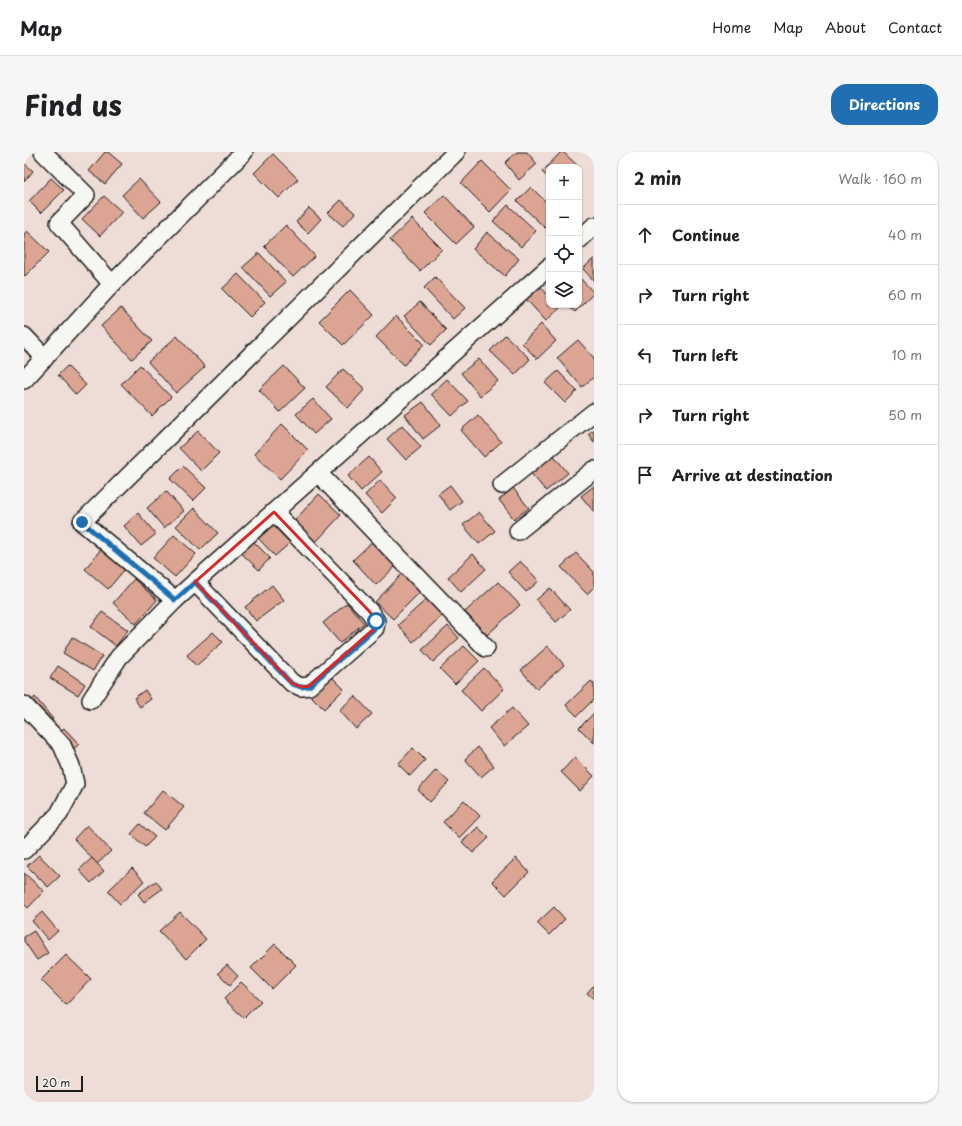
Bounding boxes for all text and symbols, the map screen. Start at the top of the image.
text: Map [20,14,62,42]
text: Home [712,17,751,38]
text: Map [773,17,803,38]
text: About [825,17,866,38]
text: Contact [888,17,942,38]
text: Find us [24,83,122,126]
button: Directions [831,84,938,125]
map controls [546,164,582,308]
button: + [546,164,582,200]
text: 2 min [634,165,681,191]
text: Walk · 160 m [839,169,922,188]
button: − [546,200,582,236]
text: Continue [672,223,740,246]
icon: ahead [634,224,656,246]
text: 40 m [888,225,922,244]
button: locate [546,236,582,272]
button: layers [546,272,582,308]
text: Turn right [672,283,749,306]
icon: right [634,284,656,306]
text: 60 m [888,285,922,304]
text: Turn left [672,343,738,366]
icon: left [634,344,656,366]
text: 10 m [892,345,922,364]
text: Turn right [672,403,749,426]
icon: right [634,404,656,426]
text: 50 m [888,405,922,424]
text: Arrive at destination [672,463,833,486]
icon: arrive [634,464,656,486]
route end [73,513,91,531]
route start [367,612,385,630]
scale bar [36,1074,83,1093]
text: 20 m [42,1074,70,1091]

